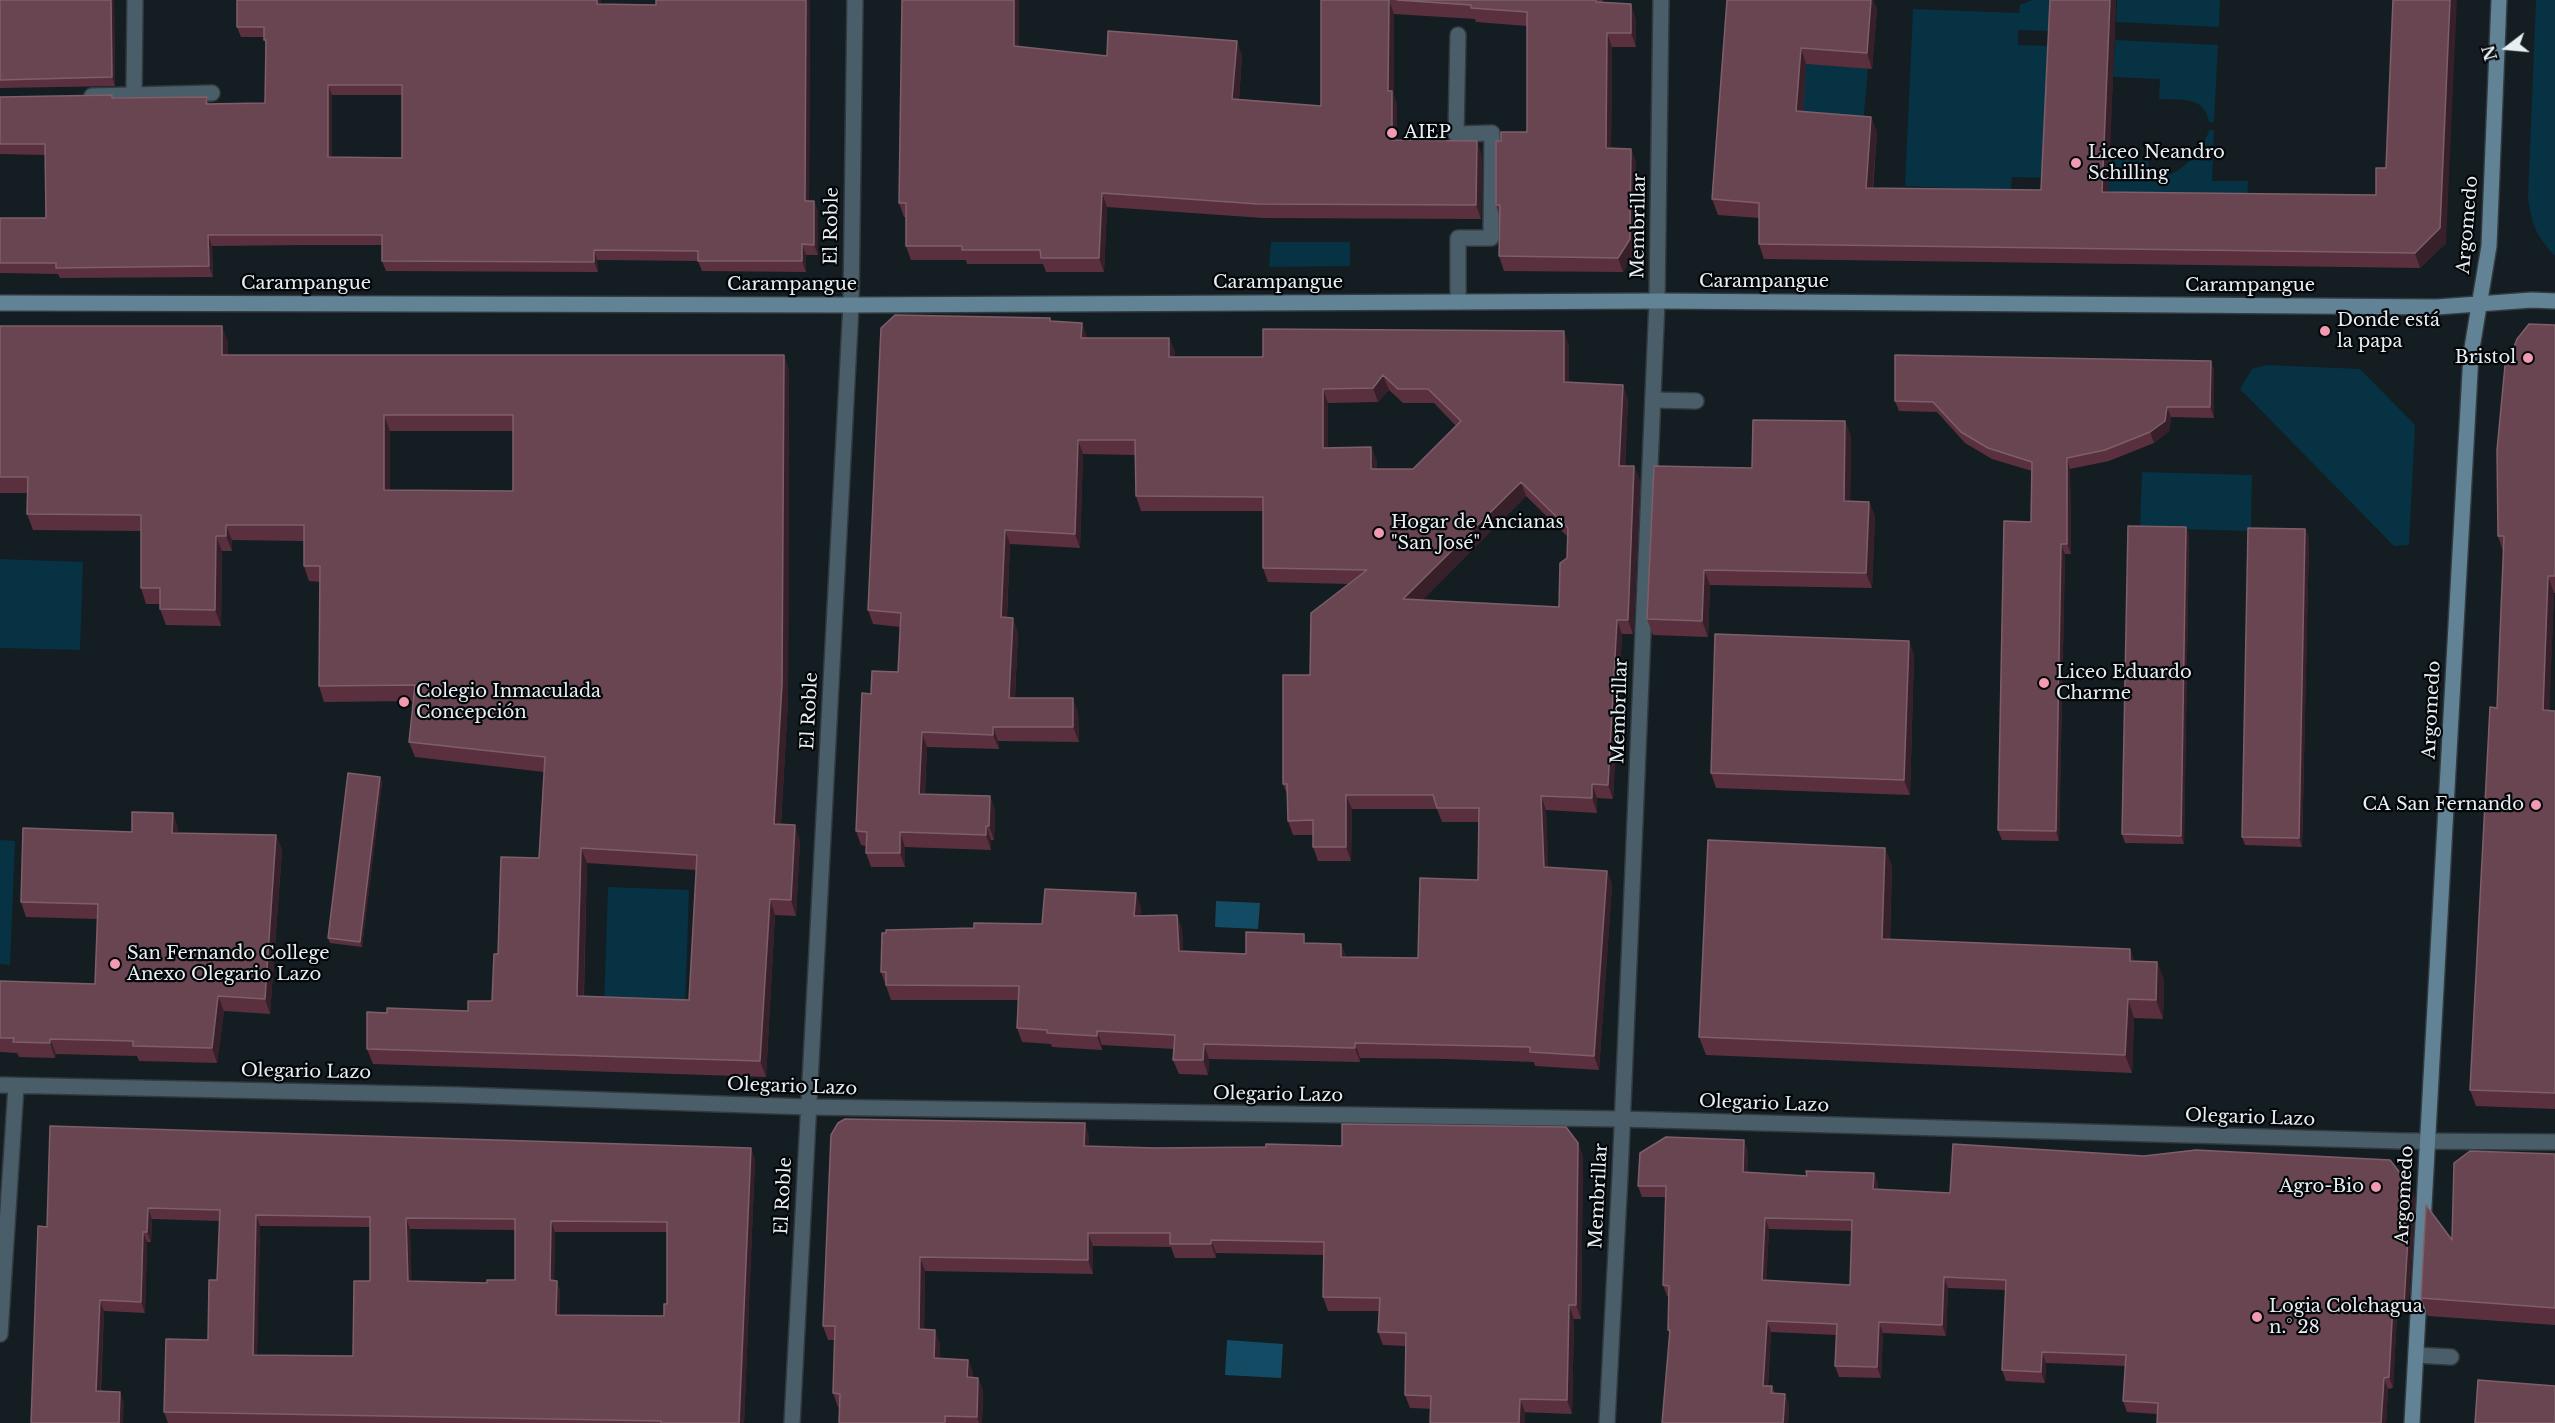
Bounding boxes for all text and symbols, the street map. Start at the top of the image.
north arrow [2477,18,2537,78]
text: N [2478,43,2501,63]
place label: AIEP [1404,122,1451,144]
marker: AIEP [1385,126,1399,140]
place label: Liceo Neandro Schilling [2088,142,2225,184]
marker: Liceo Neandro Schilling [2069,156,2083,170]
street label: Membrillar [1627,173,1651,279]
street label: Argomedo [2453,175,2483,275]
street label: El Roble [821,187,843,265]
street label: Carampangue [1699,271,1829,293]
street label: Carampangue [1213,272,1343,294]
street label: Carampangue [241,273,371,295]
street label: Carampangue [727,274,857,296]
street label: Carampangue [2185,275,2315,297]
place label: Donde está la papa [2337,310,2440,352]
marker: Donde está la papa [2318,324,2332,338]
place label: Bristol [2455,347,2516,369]
marker: Bristol [2521,351,2535,365]
place label: Hogar de Ancianas "San José" [1391,512,1564,554]
marker: Hogar de Ancianas "San José" [1372,526,1386,540]
street label: Membrillar [1607,658,1633,764]
street label: Argomedo [2419,660,2445,760]
place label: Liceo Eduardo Charme [2056,662,2192,704]
street label: El Roble [797,672,823,750]
marker: Liceo Eduardo Charme [2037,676,2051,690]
place label: Colegio Inmaculada Concepción [416,681,601,724]
marker: Colegio Inmaculada Concepción [397,695,411,709]
place label: CA San Fernando [2362,794,2524,816]
marker: CA San Fernando [2529,798,2543,812]
place label: San Fernando College Anexo Olegario Lazo [127,943,329,986]
marker: San Fernando College Anexo Olegario Lazo [108,957,122,971]
street label: Olegario Lazo [241,1060,371,1084]
street label: Olegario Lazo [727,1074,857,1100]
street label: Olegario Lazo [1213,1083,1343,1107]
street label: Olegario Lazo [1699,1091,1829,1117]
street label: Olegario Lazo [2185,1105,2315,1131]
street label: Membrillar [1585,1143,1613,1249]
street label: Argomedo [2392,1145,2418,1245]
street label: El Roble [771,1157,797,1235]
place label: Agro-Bio [2279,1176,2364,1198]
marker: Agro-Bio [2369,1180,2383,1194]
place label: Logia Colchagua n.° 28 [2269,1296,2423,1338]
marker: Logia Colchagua n.° 28 [2250,1310,2264,1324]

